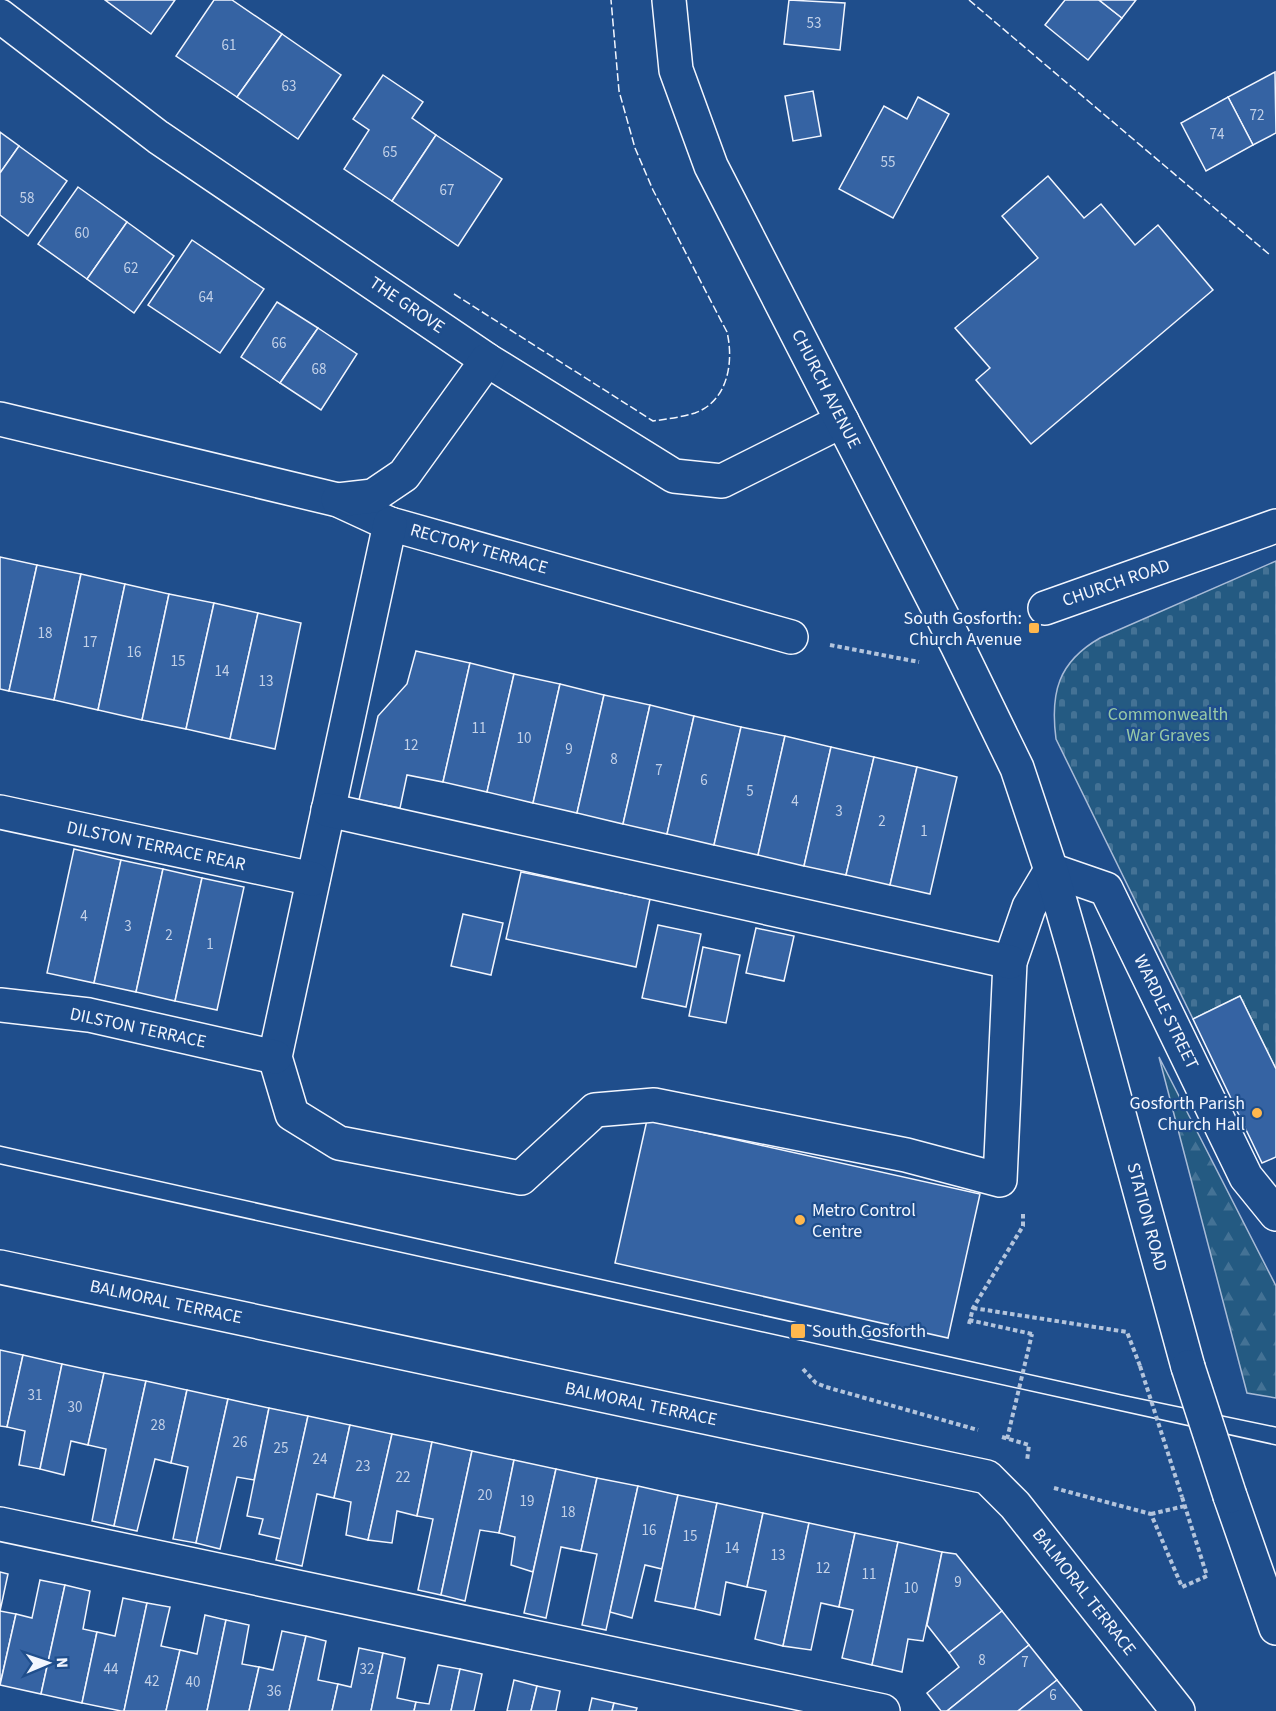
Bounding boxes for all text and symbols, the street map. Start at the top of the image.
house number: 53 [807,13,821,34]
house number: 61 [222,35,236,56]
house number: 63 [282,76,296,97]
house number: 72 [1250,105,1264,126]
house number: 74 [1210,124,1225,145]
house number: 65 [383,142,397,163]
house number: 55 [881,152,895,173]
house number: 67 [440,180,454,201]
house number: 58 [20,188,34,209]
house number: 60 [75,223,89,244]
house number: 62 [124,258,138,279]
street label: THE GROVE [364,270,450,340]
house number: 64 [199,287,214,308]
street label: CHURCH AVENUE [785,325,867,453]
house number: 66 [272,333,286,354]
house number: 68 [312,359,326,380]
street label: RECTORY TERRACE [407,517,551,581]
street label: CHURCH ROAD [1059,553,1173,613]
place label: South Gosforth: Church Avenue [904,606,1022,652]
marker: South Gosforth: Church Avenue [1027,621,1041,635]
house number: 18 [38,623,52,644]
house number: 17 [83,632,97,653]
house number: 16 [127,642,141,663]
house number: 15 [171,651,185,672]
house number: 14 [215,661,230,682]
house number: 13 [259,671,273,692]
park label: Commonwealth War Graves [1108,702,1228,748]
house number: 11 [472,718,486,739]
house number: 10 [517,728,531,749]
house number: 12 [404,735,418,756]
house number: 9 [565,739,573,760]
house number: 8 [610,749,618,770]
house number: 7 [655,760,663,781]
house number: 6 [700,770,708,791]
house number: 5 [746,781,754,802]
house number: 4 [791,791,799,812]
house number: 3 [835,801,843,822]
house number: 2 [878,811,886,832]
street label: DILSTON TERRACE REAR [64,815,248,877]
house number: 1 [920,821,928,842]
house number: 4 [80,906,88,927]
house number: 3 [124,916,132,937]
house number: 2 [165,925,173,946]
house number: 1 [206,934,214,955]
street label: WARDLE STREET [1127,950,1205,1074]
street label: DILSTON TERRACE [68,1001,208,1055]
place label: Gosforth Parish Church Hall [1130,1091,1245,1137]
marker: Gosforth Parish Church Hall [1250,1106,1264,1120]
street label: STATION ROAD [1121,1160,1173,1274]
place label: Metro Control Centre [812,1198,916,1244]
marker: Metro Control Centre [793,1213,807,1227]
street label: BALMORAL TERRACE [87,1274,245,1330]
place label: South Gosforth [812,1319,926,1344]
marker: South Gosforth [789,1322,807,1340]
street label: BALMORAL TERRACE [562,1376,720,1432]
house number: 31 [28,1385,42,1406]
house number: 30 [68,1397,82,1418]
house number: 28 [151,1415,165,1436]
house number: 26 [233,1432,247,1453]
house number: 25 [274,1438,288,1459]
house number: 24 [313,1449,328,1470]
house number: 23 [356,1456,370,1477]
house number: 22 [396,1467,410,1488]
house number: 20 [478,1485,492,1506]
house number: 19 [520,1491,534,1512]
house number: 18 [561,1502,575,1523]
house number: 16 [642,1520,656,1541]
street label: BALMORAL TERRACE [1026,1523,1142,1661]
house number: 15 [683,1526,697,1547]
house number: 14 [725,1538,740,1559]
house number: 13 [771,1545,785,1566]
house number: 12 [816,1558,830,1579]
house number: 11 [862,1564,876,1585]
house number: 9 [954,1572,962,1593]
house number: 10 [904,1578,918,1599]
north arrow [18,1633,78,1693]
house number: 8 [978,1650,986,1671]
house number: 7 [1021,1652,1029,1673]
text: N [51,1657,73,1668]
house number: 44 [104,1659,119,1680]
house number: 32 [360,1659,374,1680]
house number: 42 [145,1671,159,1692]
house number: 40 [186,1672,200,1693]
house number: 36 [267,1681,281,1702]
house number: 6 [1049,1685,1057,1706]

